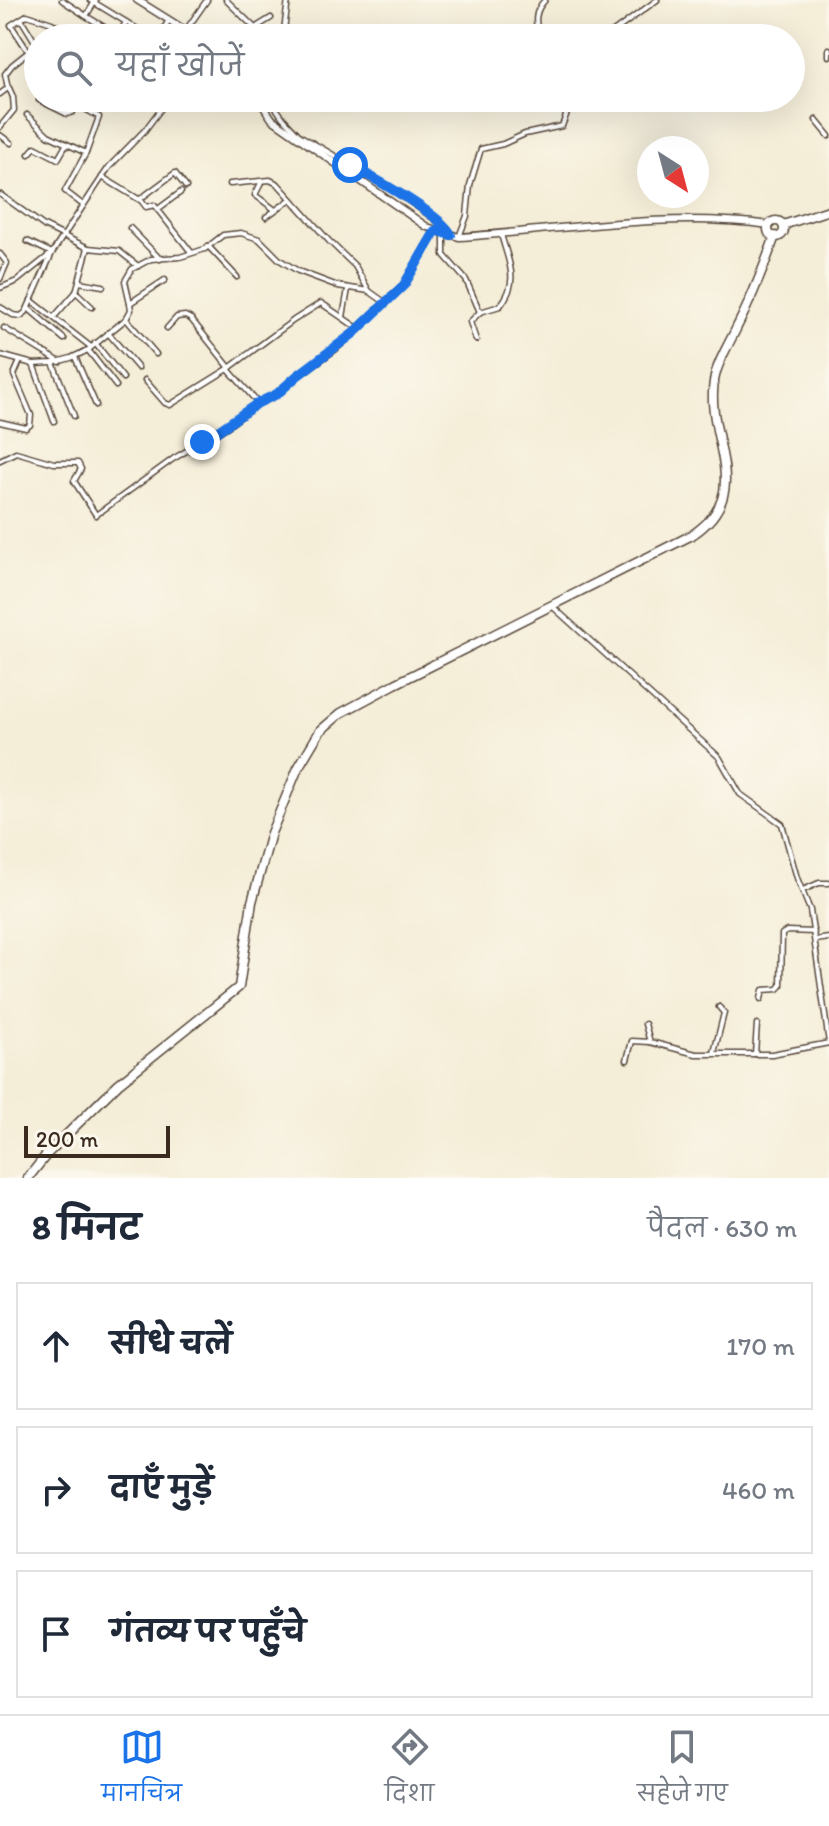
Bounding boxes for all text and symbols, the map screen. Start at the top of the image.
search box [24,24,805,112]
icon: search [52,46,96,90]
text: यहाँ खोजें [116,47,244,84]
north arrow [637,136,709,208]
route start [332,147,368,183]
route end [184,424,220,460]
scale bar [24,1122,170,1158]
text: 200 m [36,1126,98,1153]
text: 8 मिनट [32,1207,141,1248]
text: पैदल · 630 m [647,1212,797,1244]
icon: ahead [34,1324,78,1368]
text: सीधे चलें [110,1325,232,1362]
text: 170 m [726,1330,795,1362]
icon: right [34,1468,78,1512]
text: दाएँ मुड़ें [110,1469,213,1506]
text: 460 m [722,1474,795,1506]
icon: arrive [34,1612,78,1656]
text: गंतव्य पर पहुँचे [110,1613,306,1650]
tab: मानचित्र [101,1725,182,1818]
tab: दिशा [385,1725,434,1818]
tab: सहेजे गए [637,1725,728,1818]

